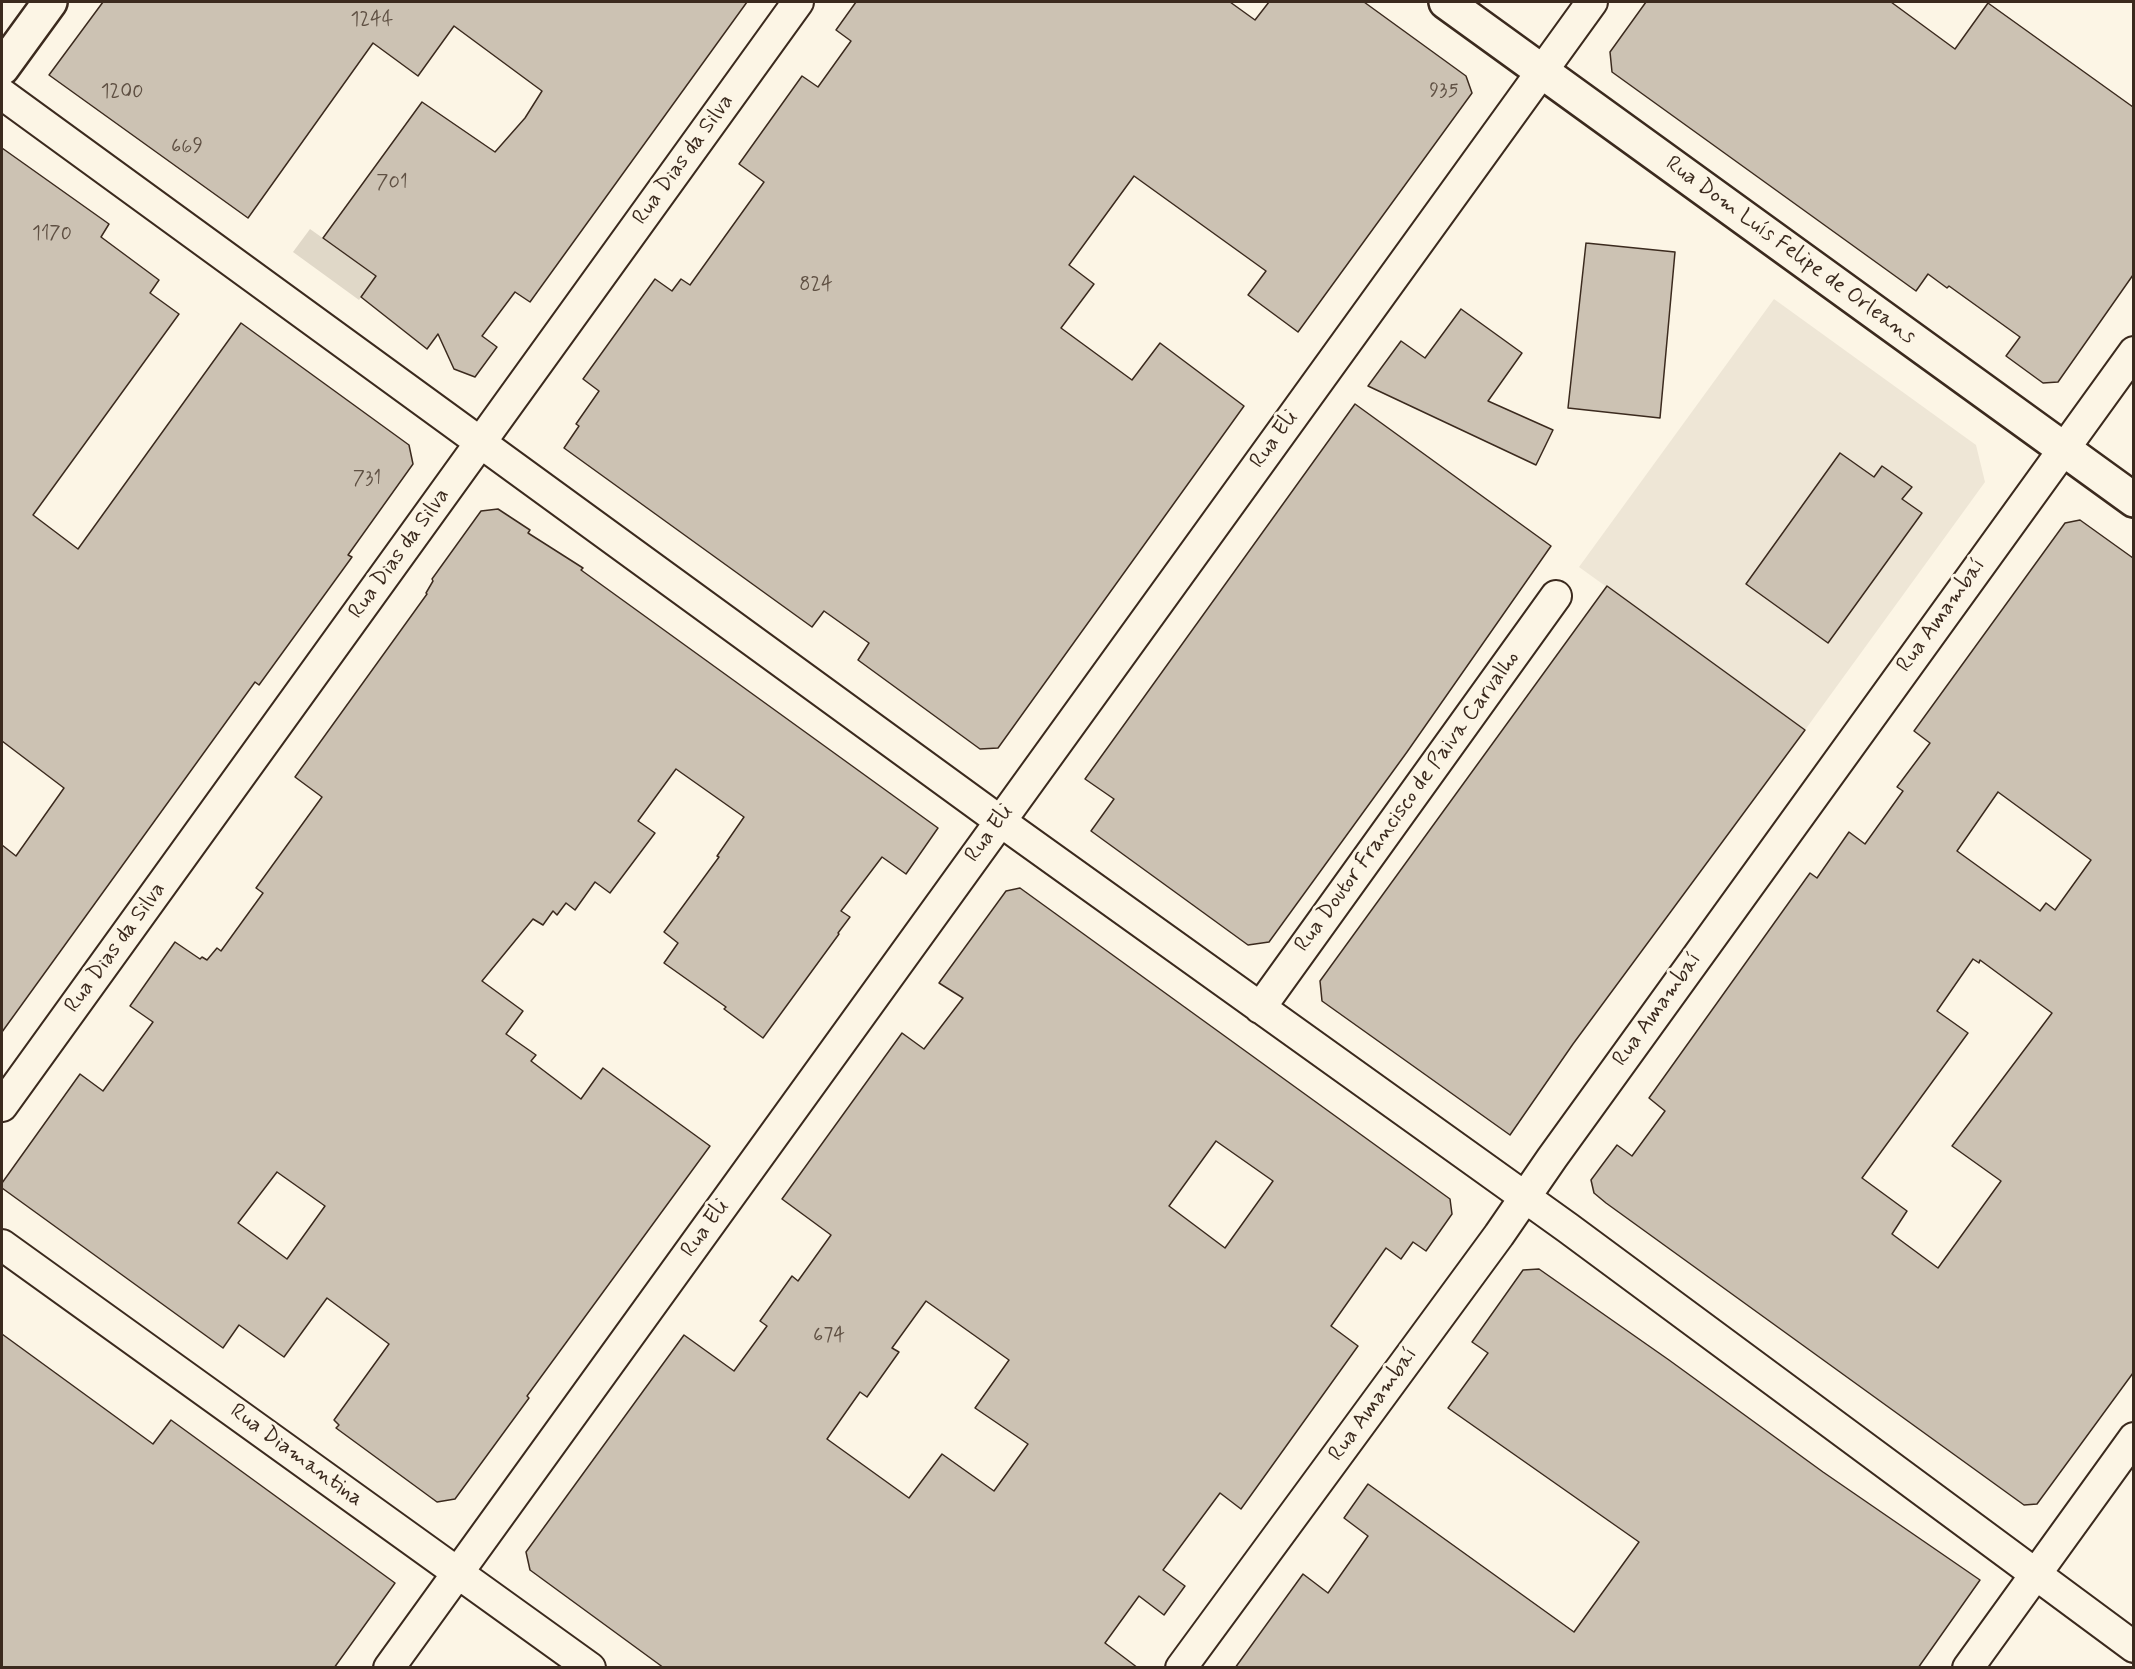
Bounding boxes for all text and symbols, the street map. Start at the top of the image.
house number: 1244 [351,9,393,33]
house number: 935 [1429,80,1459,104]
house number: 1200 [101,81,143,105]
street label: Rua Dias da Silva [628,89,740,231]
house number: 669 [171,136,203,160]
street label: Rua Dom Luís Felipe de Orleans [1660,151,1920,351]
house number: 701 [376,172,408,196]
house number: 1170 [32,223,72,247]
house number: 824 [799,274,833,298]
street label: Rua Eli [1245,406,1305,474]
house number: 731 [353,468,381,492]
street label: Rua Dias da Silva [344,483,456,625]
street label: Rua Amambaí [1892,554,1992,678]
street label: Rua Doutor Francisco de Paiva Carvalho [1290,646,1526,958]
street label: Rua Eli [960,800,1020,868]
street label: Rua Dias da Silva [60,877,172,1019]
street label: Rua Amambaí [1608,948,1708,1072]
street label: Rua Eli [676,1195,736,1263]
house number: 674 [813,1325,845,1349]
street label: Rua Amambaí [1324,1343,1424,1467]
street label: Rua Diamantina [224,1399,368,1513]

